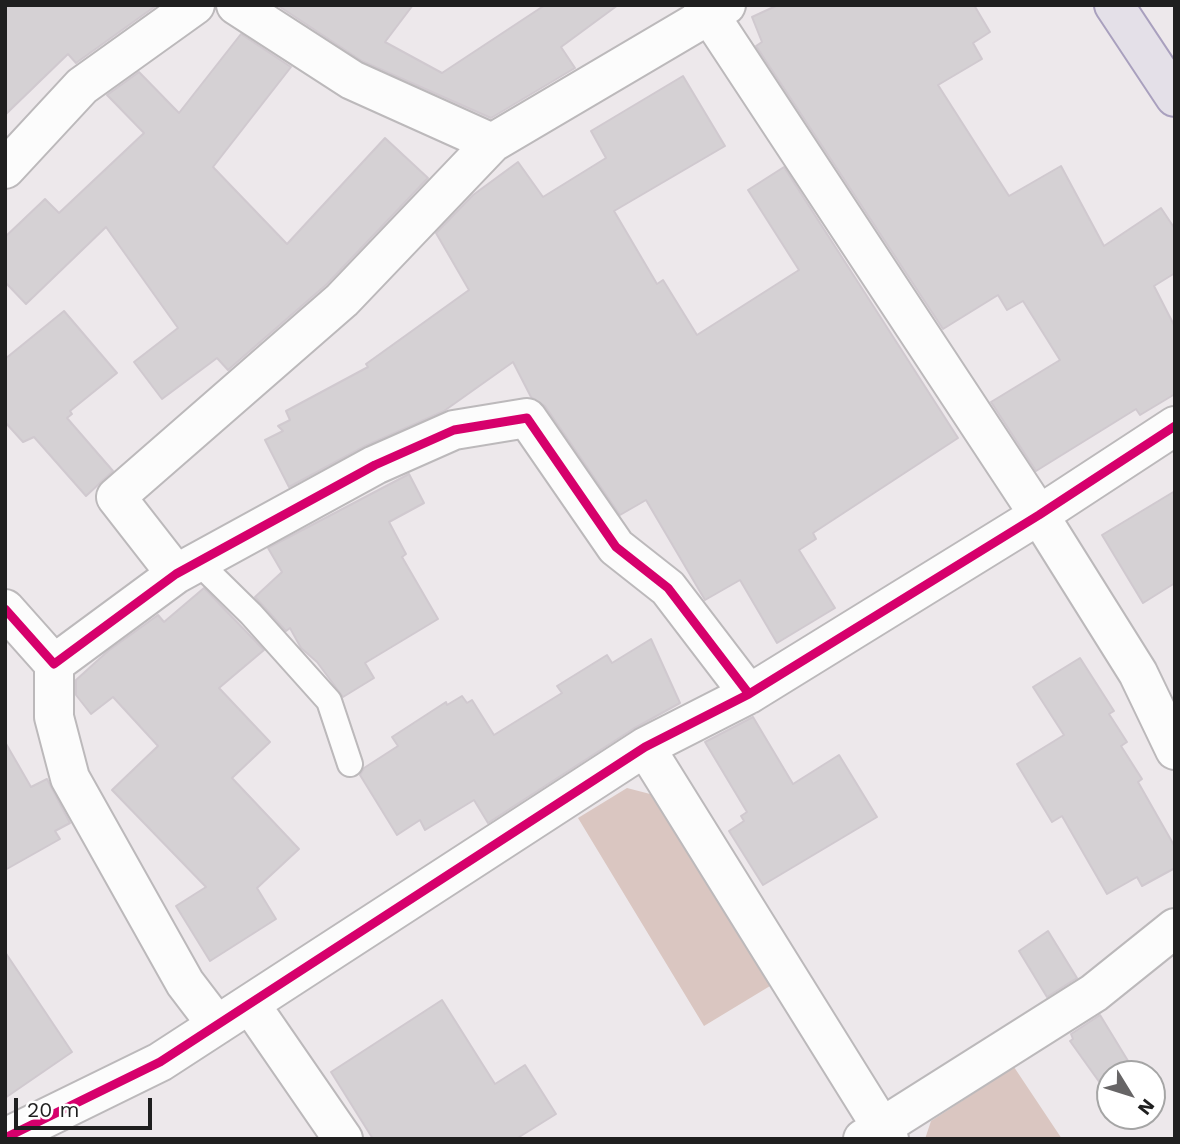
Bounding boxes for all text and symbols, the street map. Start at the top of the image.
north arrow [1096,1060,1166,1130]
scale bar [18,1084,156,1128]
text: N [1133,1094,1160,1120]
text: 20 m [27,1097,79,1122]

